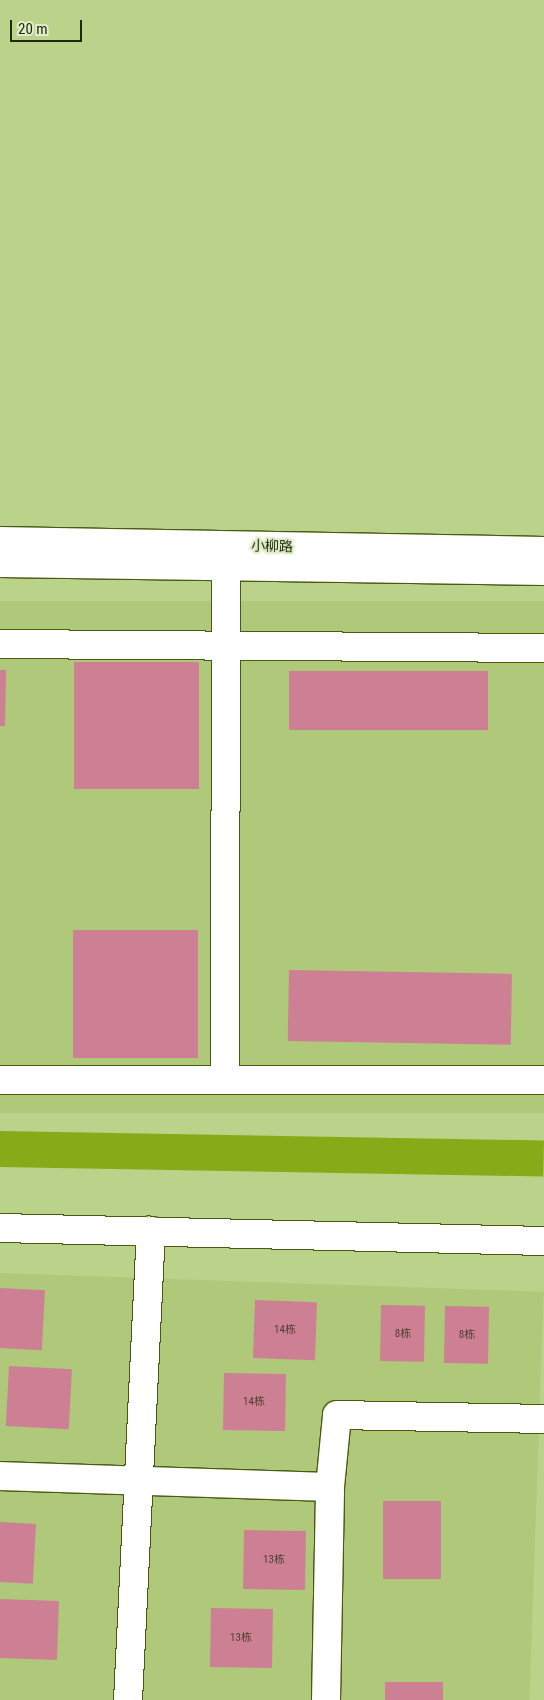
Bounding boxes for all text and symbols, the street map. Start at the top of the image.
scale bar [12,10,85,42]
text: 20 m [18,20,48,38]
street label: 小柳路 [251,537,293,555]
house number: 14栋 [274,1323,296,1337]
house number: 8栋 [395,1327,411,1341]
house number: 8栋 [459,1328,475,1342]
house number: 14栋 [243,1395,265,1409]
house number: 13栋 [263,1553,285,1567]
house number: 13栋 [230,1631,252,1645]

